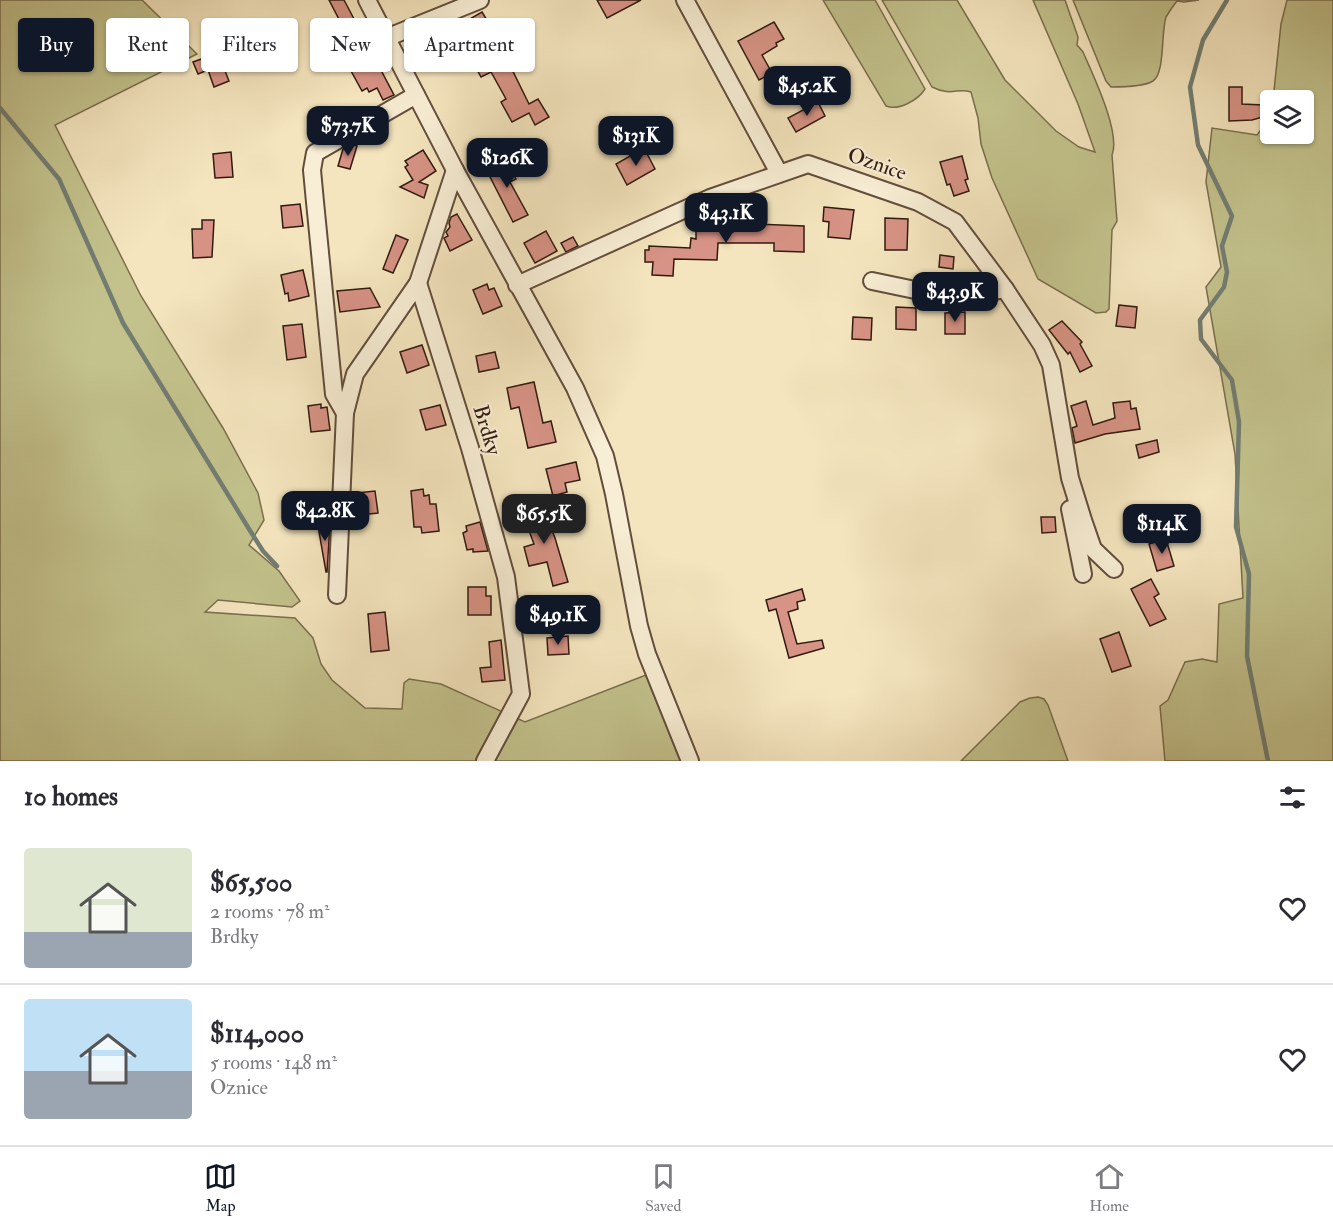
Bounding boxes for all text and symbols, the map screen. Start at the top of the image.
chip: Buy [18,18,94,72]
chip: Rent [106,18,189,72]
chip: Filters [201,18,298,72]
chip: New [310,18,392,72]
chip: Apartment [404,18,535,72]
pin: $45.2K [758,66,856,117]
text: $45.2K [778,73,836,98]
map controls [1260,90,1314,144]
button: layers [1260,90,1314,144]
pin: $73.7K [299,106,397,157]
text: $73.7K [321,113,375,138]
pin: $131K [594,116,678,167]
text: $131K [612,123,660,148]
pin: $126K [465,138,549,189]
street label: Oznice [844,141,910,187]
text: $126K [481,145,533,170]
pin: $43.1K [677,193,775,244]
text: $43.1K [699,200,753,225]
pin: $43.9K [906,272,1004,323]
text: $43.9K [926,279,984,304]
street label: Brdky [467,402,508,459]
pin: $42.8K [276,491,374,542]
pin: $65.5K [495,494,593,545]
text: $42.8K [295,498,355,523]
text: $65.5K [516,501,572,526]
pin: $114K [1120,504,1204,555]
text: $114K [1137,511,1187,536]
pin: $49.1K [509,595,607,646]
text: $49.1K [529,602,587,627]
text: 10 homes [24,781,118,813]
icon: filters [1276,781,1309,814]
text: $65,500 [210,867,292,899]
icon: home [72,872,144,944]
icon: heart [1276,892,1309,925]
text: 2 rooms · 78 m² [210,899,330,924]
text: Brdky [210,924,259,949]
text: $114,000 [210,1018,304,1050]
icon: home [72,1023,144,1095]
icon: heart [1276,1043,1309,1076]
text: 5 rooms · 148 m² [210,1050,337,1075]
text: Oznice [210,1075,268,1100]
tab: Map [204,1160,237,1216]
tab: Saved [645,1160,681,1216]
tab: Home [1089,1160,1129,1216]

